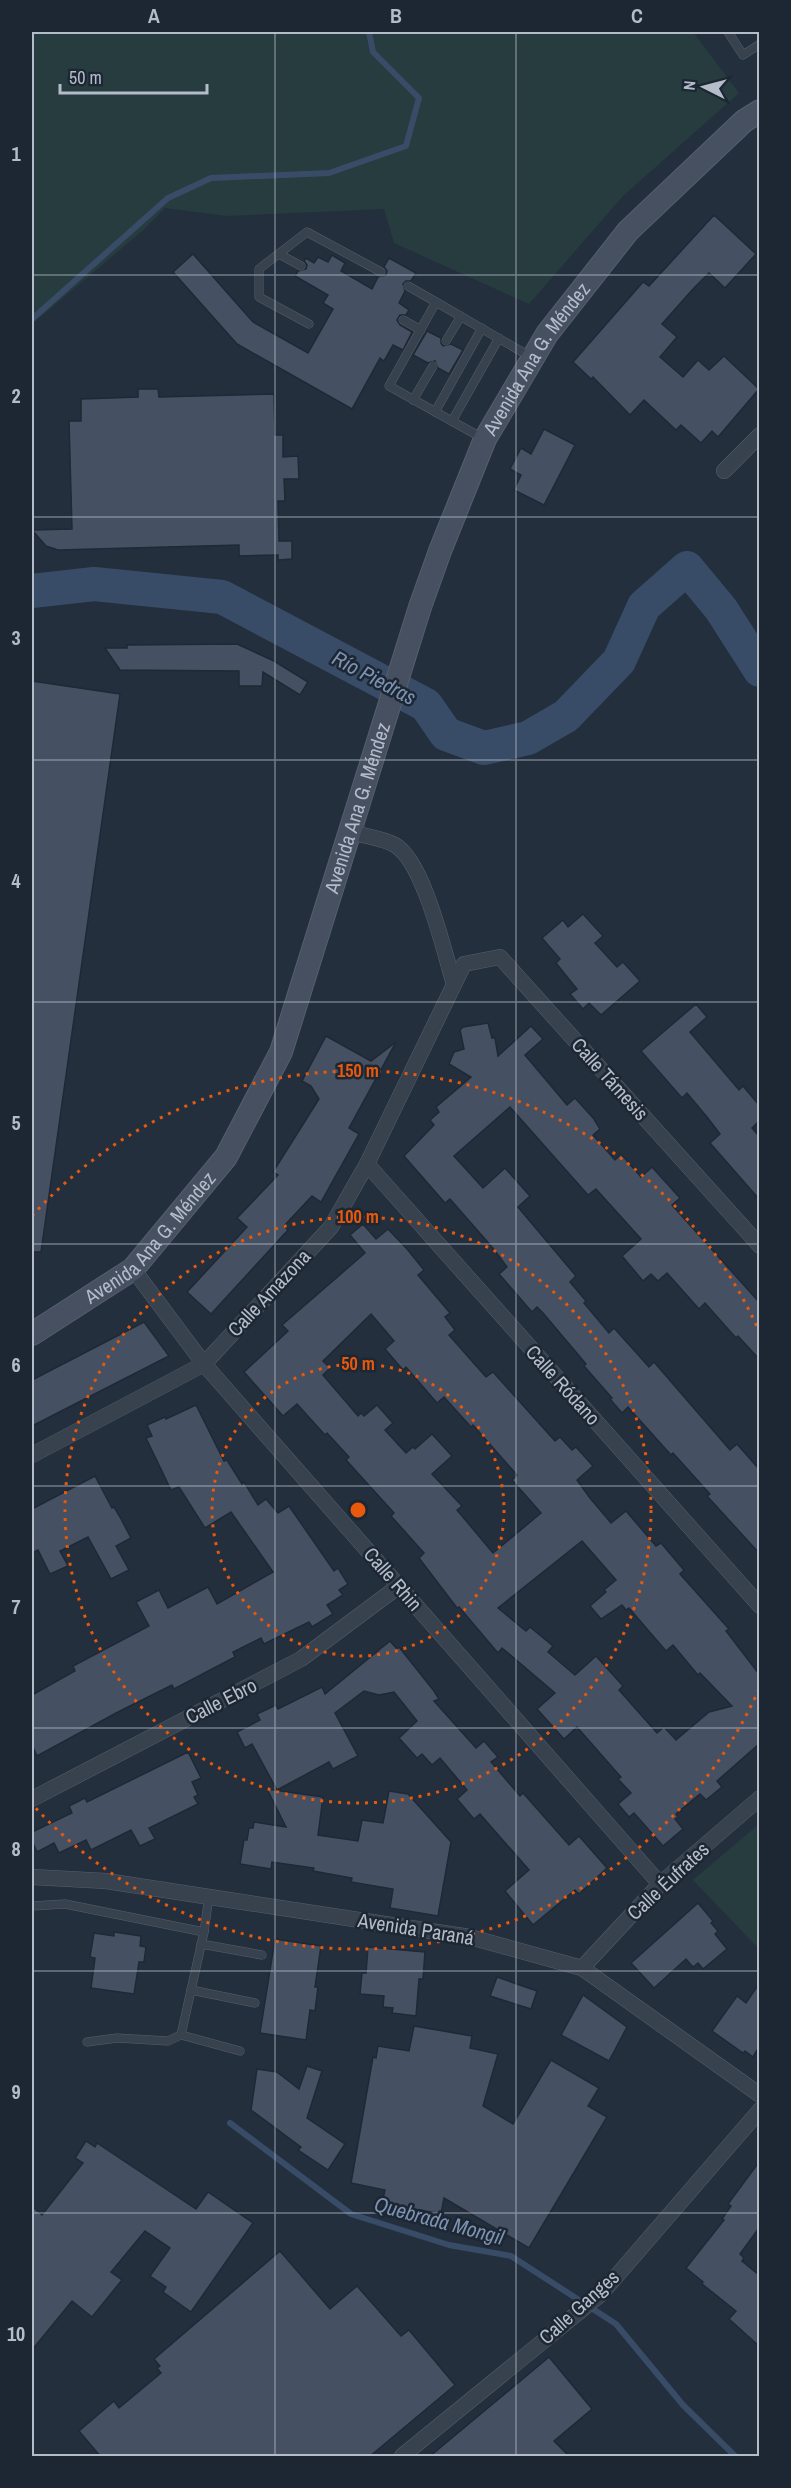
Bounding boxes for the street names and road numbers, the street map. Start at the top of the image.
street label: Avenida Ana G. Méndez [476,276,596,441]
street label: Avenida Ana G. Méndez [317,719,396,897]
street label: Calle Támesis [566,1031,655,1126]
street label: Avenida Ana G. Méndez [78,1166,221,1310]
street label: Calle Amazona [221,1243,316,1342]
street label: Calle Ródano [520,1339,607,1431]
street label: Calle Rhin [358,1541,429,1616]
street label: Calle Ebro [181,1671,261,1730]
street label: Calle Éufrates [621,1836,715,1926]
street label: Avenida Paraná [355,1906,476,1951]
street label: Calle Ganges [533,2263,625,2350]

